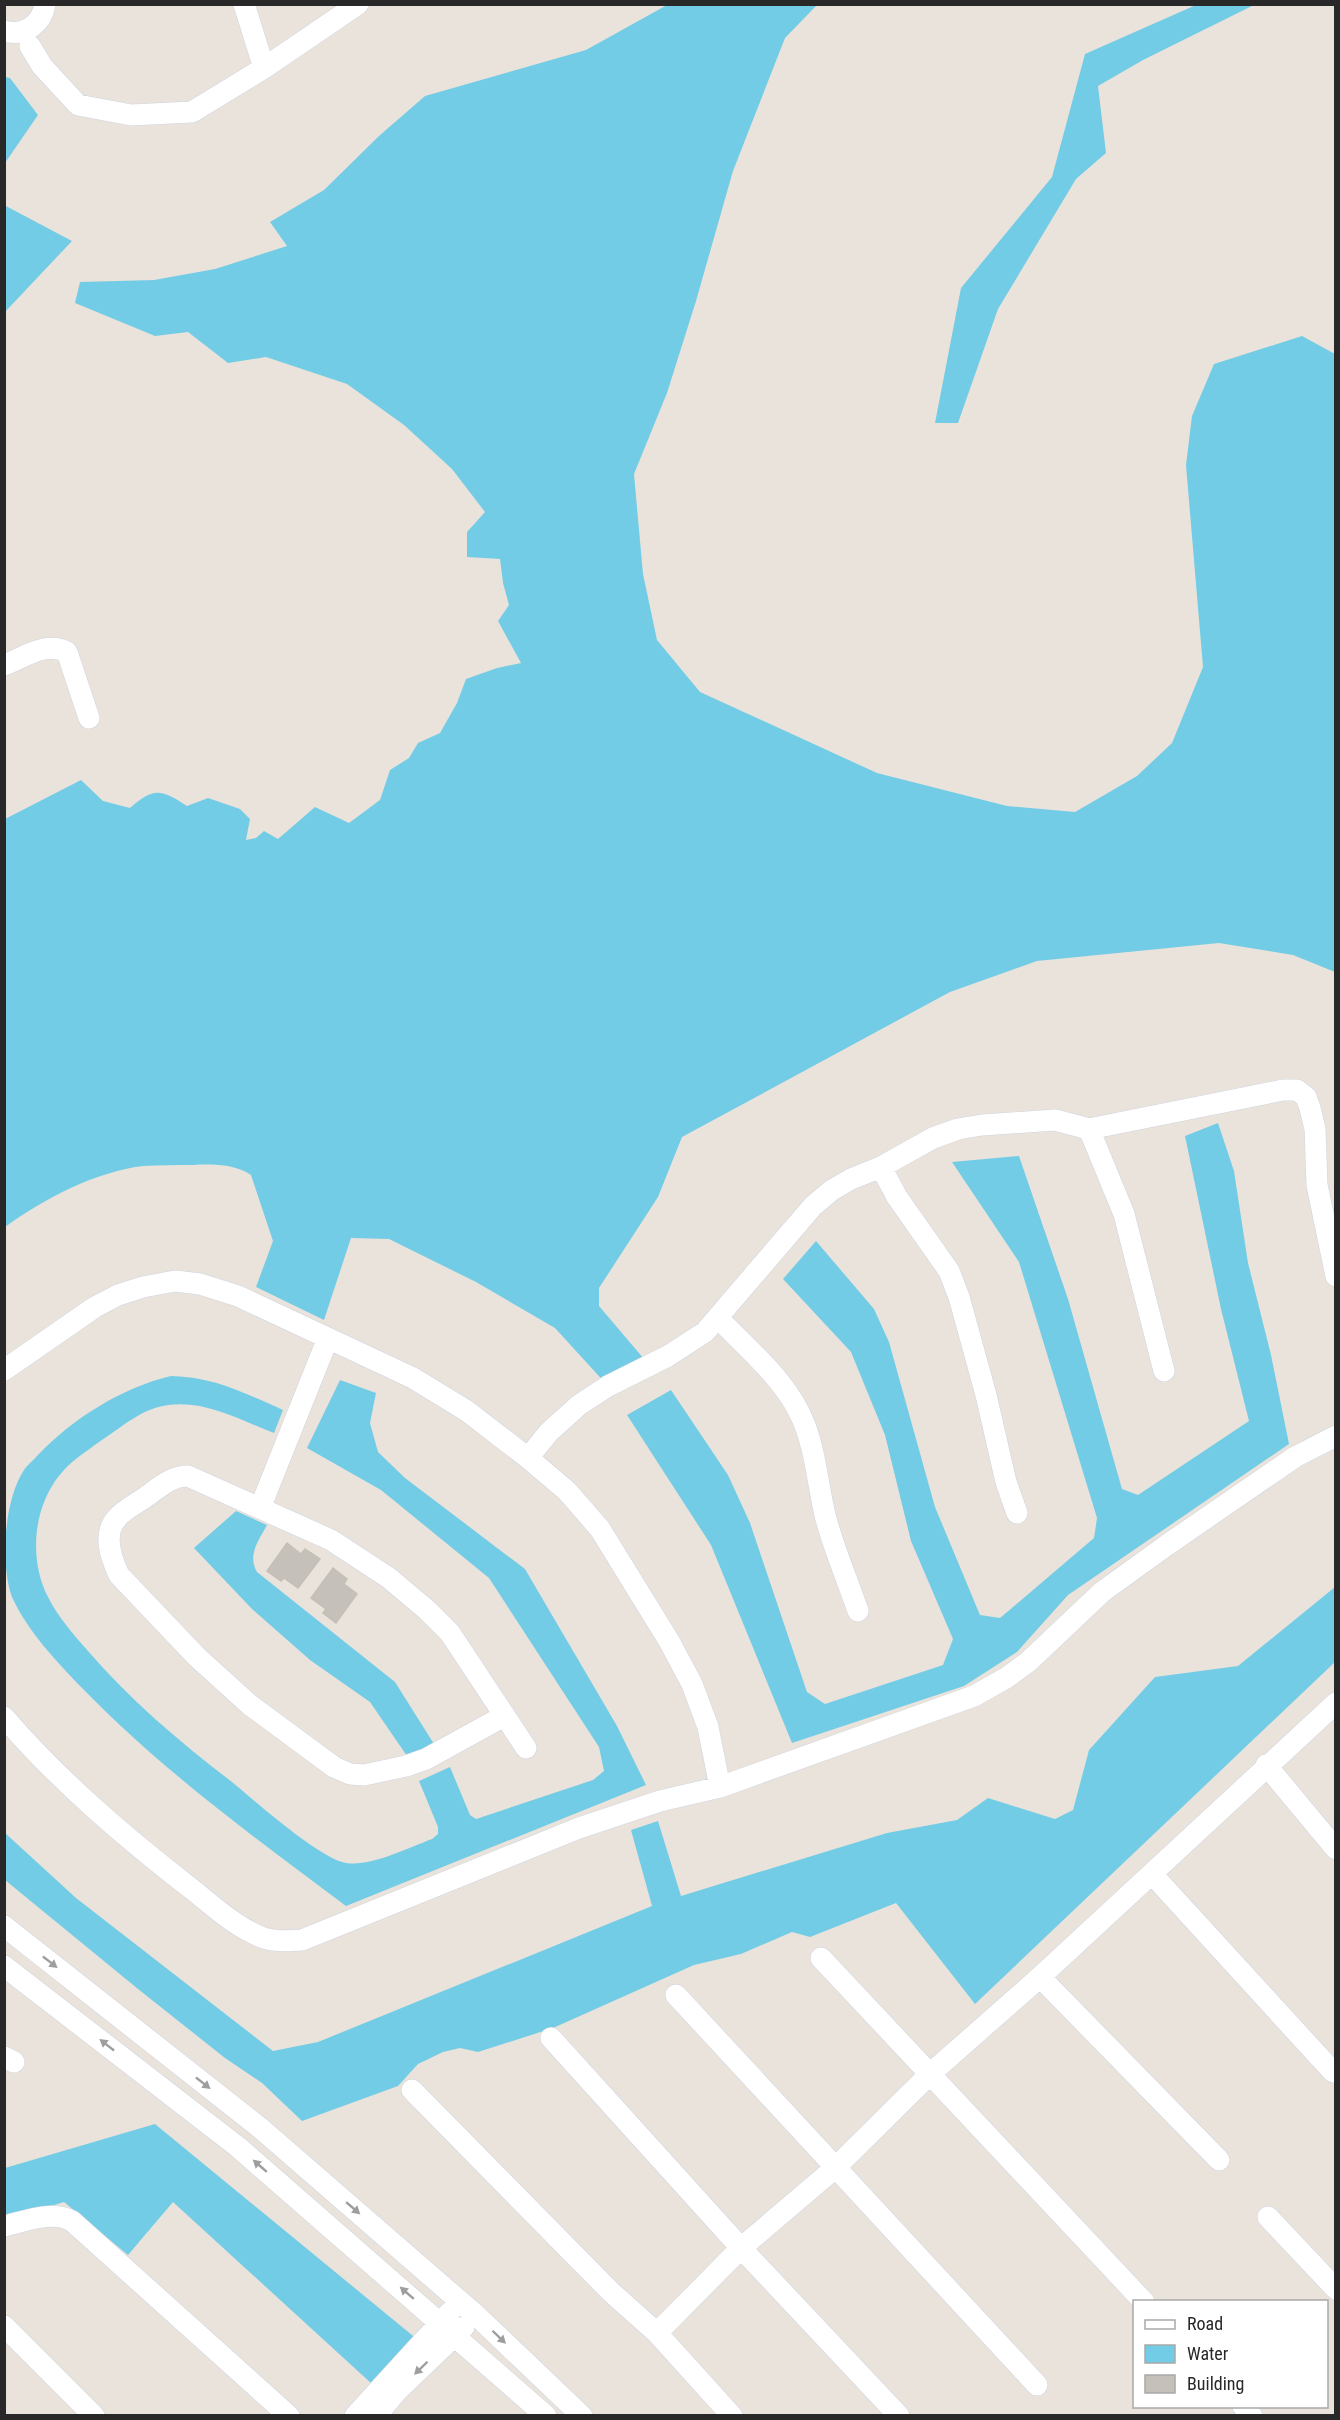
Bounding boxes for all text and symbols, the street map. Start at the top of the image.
one-way arrow [43,1955,58,1968]
one-way arrow [99,2040,114,2052]
one-way arrow [195,2077,211,2090]
one-way arrow [252,2159,268,2172]
one-way arrow [345,2201,360,2214]
one-way arrow [400,2287,415,2300]
legend [1133,2300,1328,2408]
text: Road [1187,2313,1223,2334]
one-way arrow [491,2330,505,2344]
text: Water [1187,2343,1229,2364]
one-way arrow [414,2361,428,2375]
text: Building [1187,2373,1244,2394]

